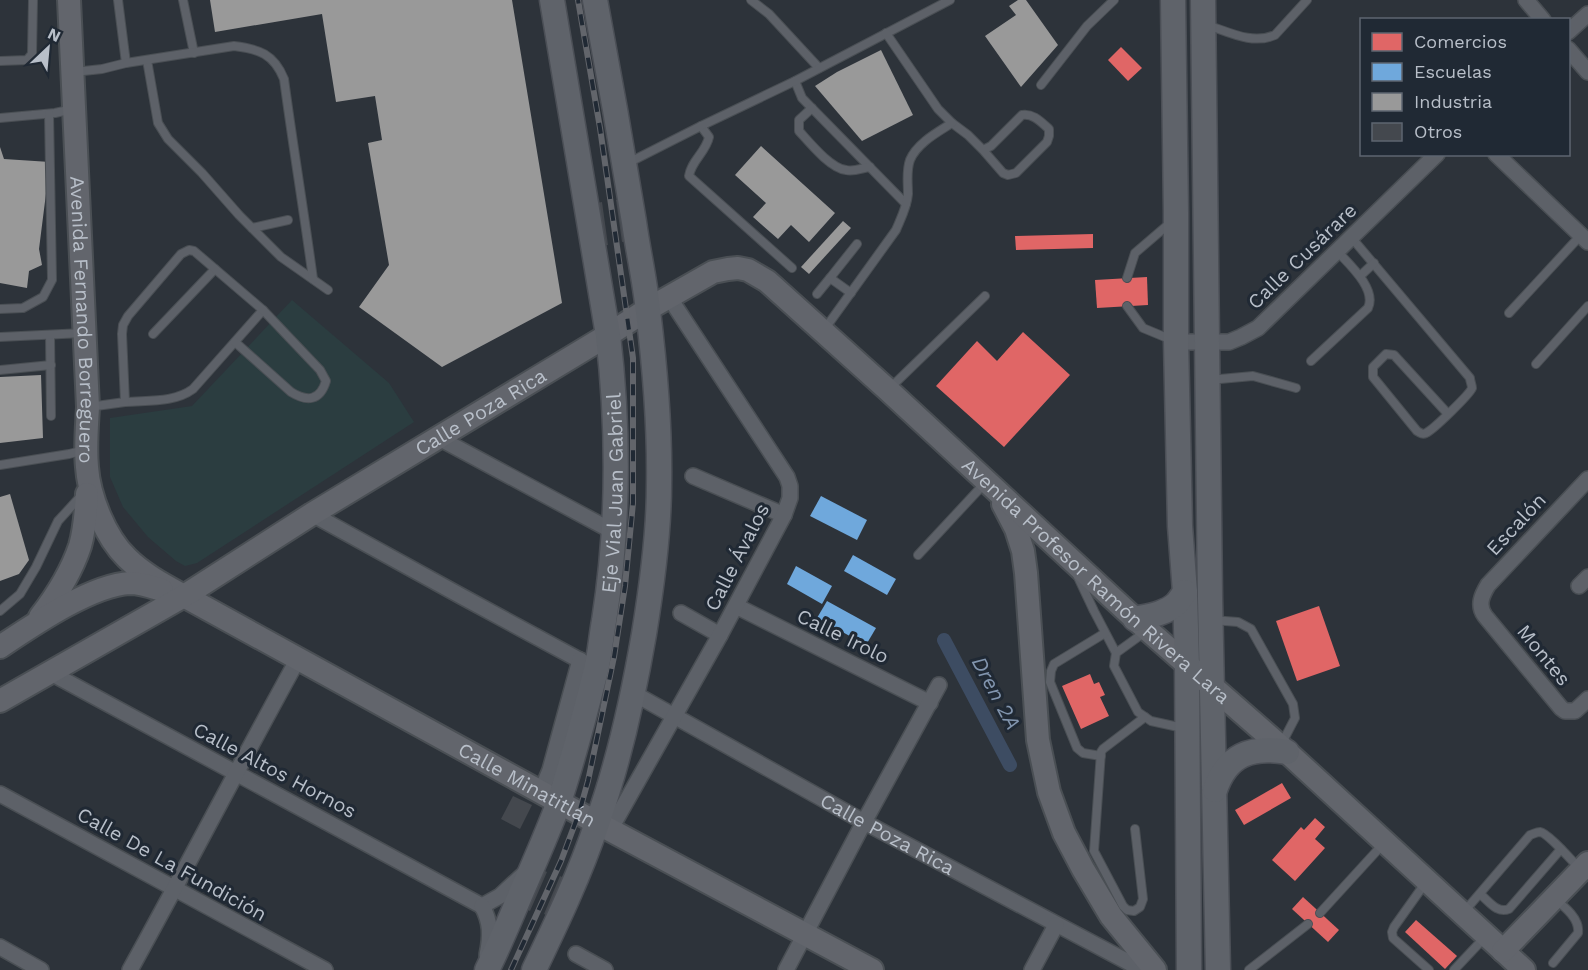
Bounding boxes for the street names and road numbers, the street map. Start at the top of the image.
street label: Avenida Fernando Borreguero [65,175,100,464]
street label: Calle Cusárare [1243,198,1361,314]
street label: Calle Poza Rica [411,363,551,461]
street label: Eje Vial Juan Gabriel [596,392,628,595]
street label: Avenida Profesor Ramón Rivera Lara [957,453,1235,709]
street label: Escalón [1481,488,1551,560]
street label: Calle Ávalos [700,499,774,615]
street label: Calle Irolo [793,603,893,669]
street label: Montes [1512,620,1576,690]
street label: Calle Altos Hornos [189,717,361,823]
street label: Calle Minatitlán [454,737,600,832]
street label: Calle Poza Rica [816,788,959,880]
street label: Calle De La Fundición [73,802,271,926]

